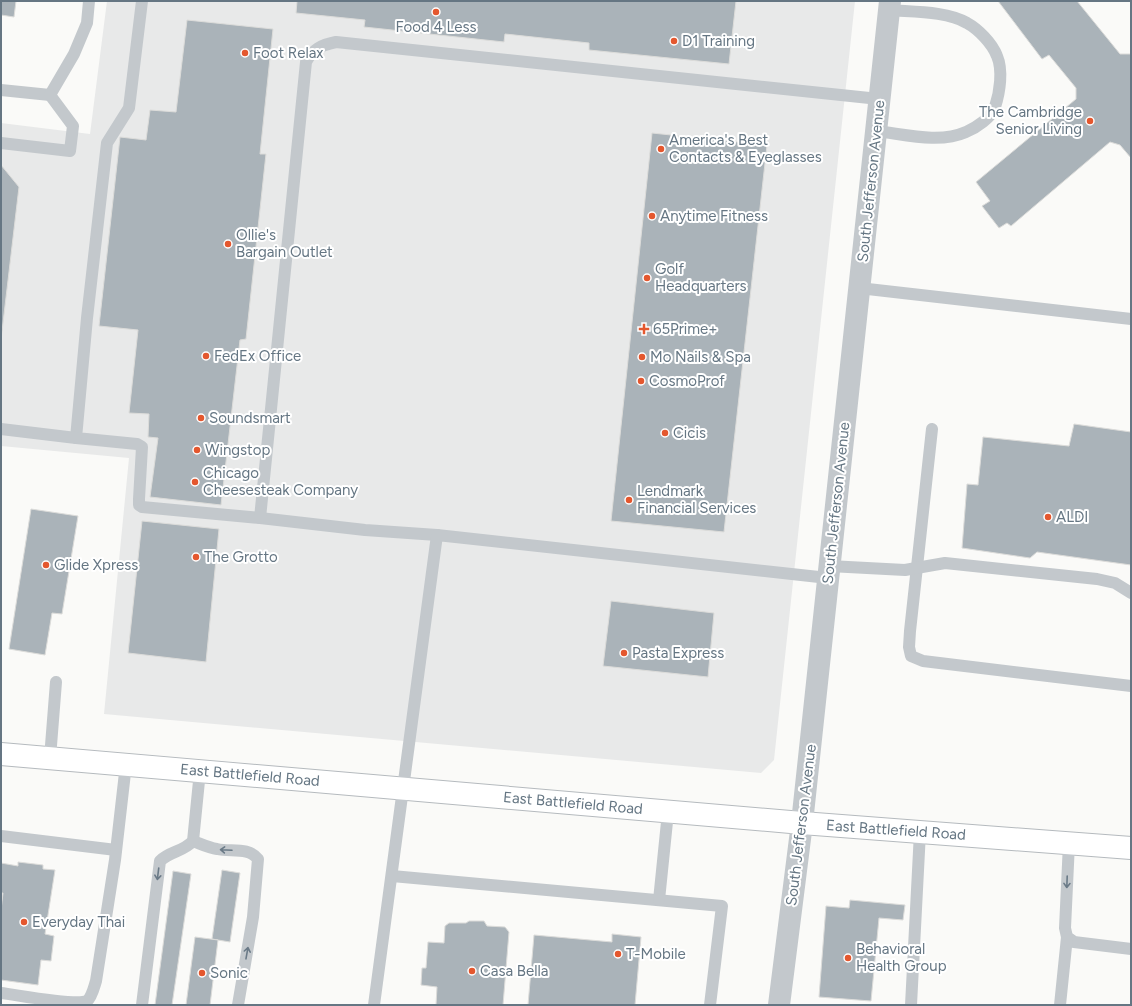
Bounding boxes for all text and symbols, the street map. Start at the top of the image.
marker: Food 4 Less [431,7,441,17]
place label: Food 4 Less [396,18,476,36]
place label: D1 Training [682,32,755,50]
marker: D1 Training [669,36,679,46]
place label: Foot Relax [253,44,324,62]
marker: Foot Relax [240,48,250,58]
street label: South Jefferson Avenue [854,99,888,263]
place label: The Cambridge Senior Living [979,103,1082,138]
marker: The Cambridge Senior Living [1085,116,1095,126]
place label: America's Best Contacts & Eyeglasses [669,131,822,166]
marker: America's Best Contacts & Eyeglasses [656,144,666,154]
place label: Anytime Fitness [660,207,768,225]
marker: Anytime Fitness [647,211,657,221]
place label: Ollie's Bargain Outlet [236,226,333,261]
marker: Ollie's Bargain Outlet [223,239,233,249]
place label: Golf Headquarters [655,260,747,295]
marker: Golf Headquarters [642,273,652,283]
place label: 65Prime+ [653,320,718,338]
marker: 65Prime+ [638,323,650,335]
place label: FedEx Office [214,347,301,365]
place label: Mo Nails & Spa [650,348,751,366]
marker: FedEx Office [201,351,211,361]
marker: Mo Nails & Spa [637,352,647,362]
place label: CosmoProf [649,372,725,390]
marker: CosmoProf [636,376,646,386]
place label: Soundsmart [209,409,291,427]
marker: Soundsmart [196,413,206,423]
street label: South Jefferson Avenue [819,421,853,585]
place label: Cicis [673,424,706,442]
marker: Cicis [660,428,670,438]
place label: Wingstop [205,441,270,459]
marker: Wingstop [192,445,202,455]
place label: Chicago Cheesesteak Company [203,464,358,499]
marker: Chicago Cheesesteak Company [190,477,200,487]
place label: Lendmark Financial Services [637,482,756,517]
marker: Lendmark Financial Services [624,495,634,505]
place label: ALDI [1056,508,1088,526]
marker: ALDI [1043,512,1053,522]
place label: The Grotto [204,548,278,566]
marker: The Grotto [191,552,201,562]
place label: Glide Xpress [54,556,138,574]
marker: Glide Xpress [41,560,51,570]
place label: Pasta Express [632,644,724,662]
marker: Pasta Express [619,648,629,658]
street label: South Jefferson Avenue [782,743,820,907]
street label: East Battlefield Road [179,760,321,790]
street label: East Battlefield Road [502,788,644,818]
street label: East Battlefield Road [826,816,966,844]
one-way arrow [220,846,233,854]
one-way arrow [154,867,162,880]
one-way arrow [1064,875,1071,888]
place label: Everyday Thai [32,913,125,931]
marker: Everyday Thai [19,917,29,927]
place label: Behavioral Health Group [856,940,947,975]
place label: T-Mobile [626,945,686,963]
one-way arrow [243,947,251,960]
marker: T-Mobile [613,949,623,959]
marker: Behavioral Health Group [843,953,853,963]
place label: Casa Bella [480,962,548,980]
place label: Sonic [210,964,248,982]
marker: Casa Bella [467,966,477,976]
marker: Sonic [197,968,207,978]

